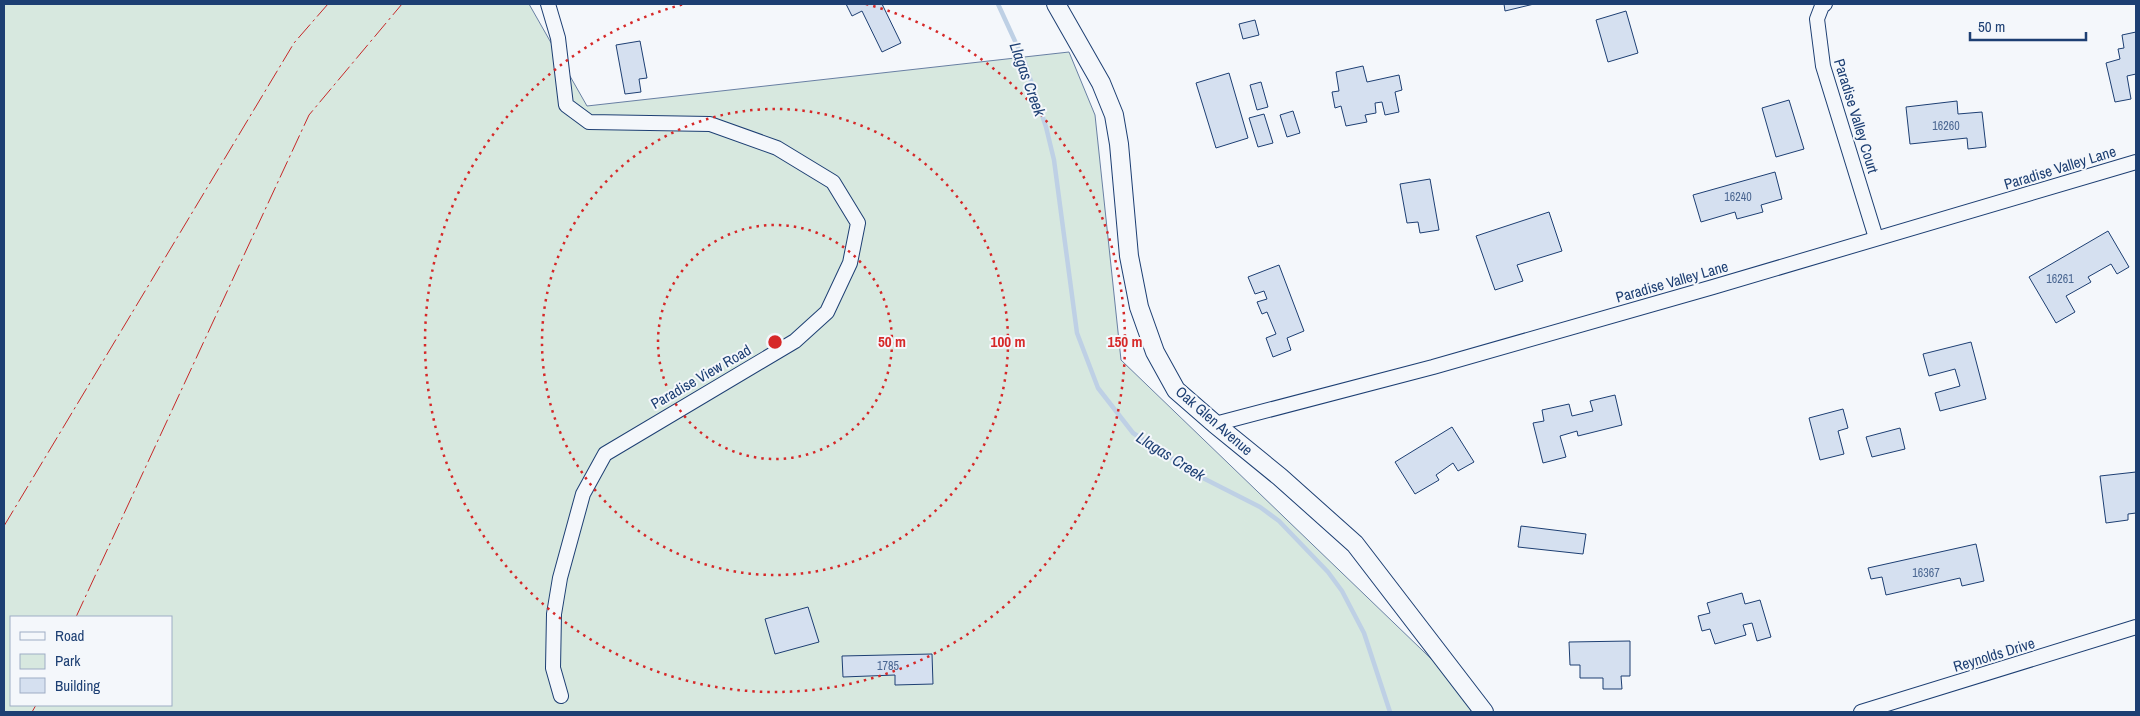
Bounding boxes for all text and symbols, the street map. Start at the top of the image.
scale bar [1970,10,2086,42]
text: 50 m [1978,16,2005,37]
water label: Llagas Creek [1004,39,1052,119]
street label: Paradise Valley Court [1829,56,1884,176]
house number: 16260 [1932,118,1960,134]
street label: Paradise Valley Lane [2001,140,2119,195]
house number: 16240 [1724,189,1752,205]
street label: Paradise Valley Lane [1613,255,1731,308]
house number: 16261 [2046,271,2074,287]
text: 50 m [878,331,906,352]
text: 100 m [991,331,1025,352]
text: 150 m [1108,331,1142,352]
centre of rings [766,333,784,351]
street label: Paradise View Road [647,339,755,414]
street label: Oak Glen Avenue [1171,381,1258,460]
water label: Llagas Creek [1132,426,1210,486]
house number: 16367 [1912,565,1940,581]
legend [10,616,172,706]
text: Road [55,625,84,646]
street label: Reynolds Drive [1951,632,2037,677]
text: Park [55,650,81,671]
house number: 1785 [877,658,899,674]
text: Building [55,675,100,696]

